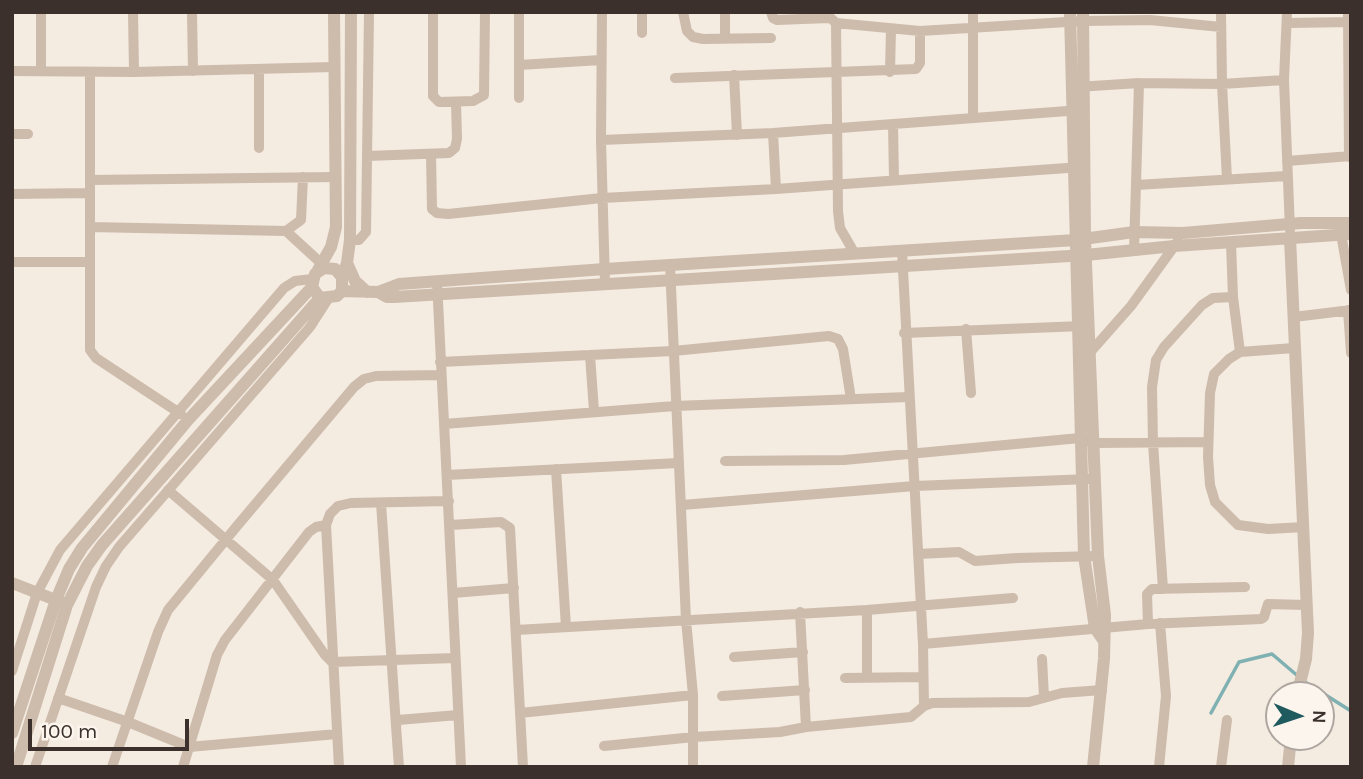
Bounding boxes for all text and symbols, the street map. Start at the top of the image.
north arrow [1265,681,1335,751]
scale bar [32,706,192,750]
text: N [1308,709,1330,724]
text: 100 m [41,719,98,743]

